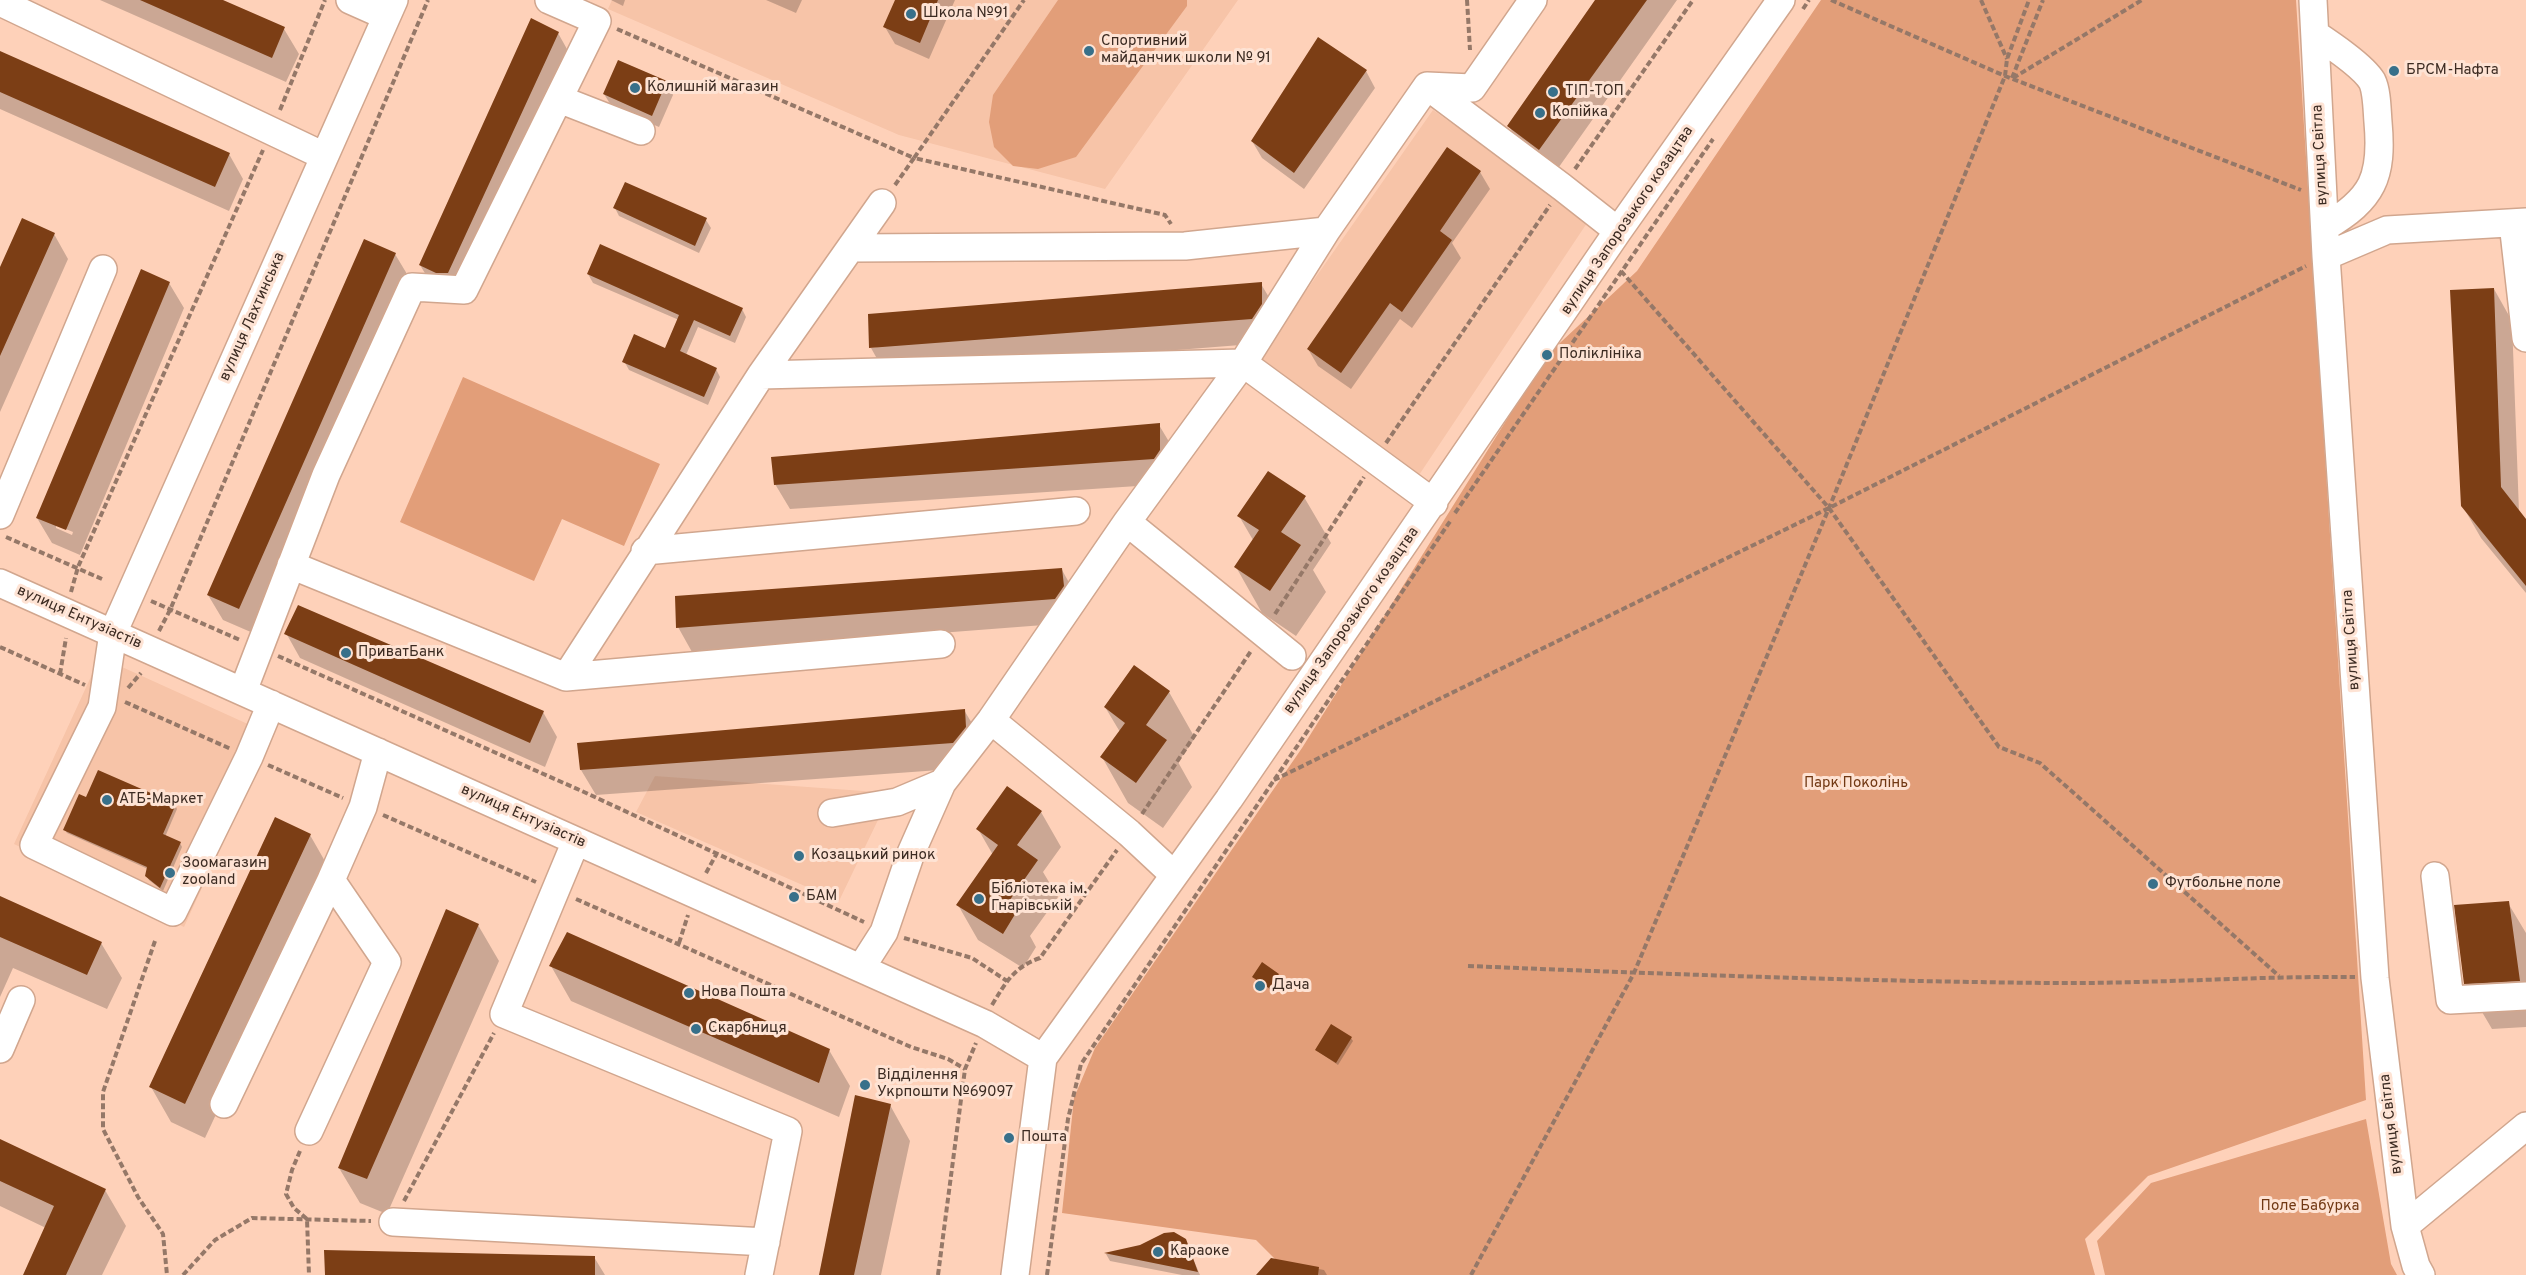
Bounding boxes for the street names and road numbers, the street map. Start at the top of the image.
street label: вулиця Світла [2309,104,2333,206]
street label: вулиця Запорозького козацтва [1558,123,1698,319]
street label: вулиця Лахтинська [217,250,289,384]
street label: вулиця Запорозького козацтва [1281,524,1423,718]
street label: вулиця Ентузіастів [14,582,144,654]
street label: вулиця Світла [2340,589,2364,691]
street label: вулиця Ентузіастів [458,781,588,853]
street label: вулиця Світла [2377,1073,2407,1175]

